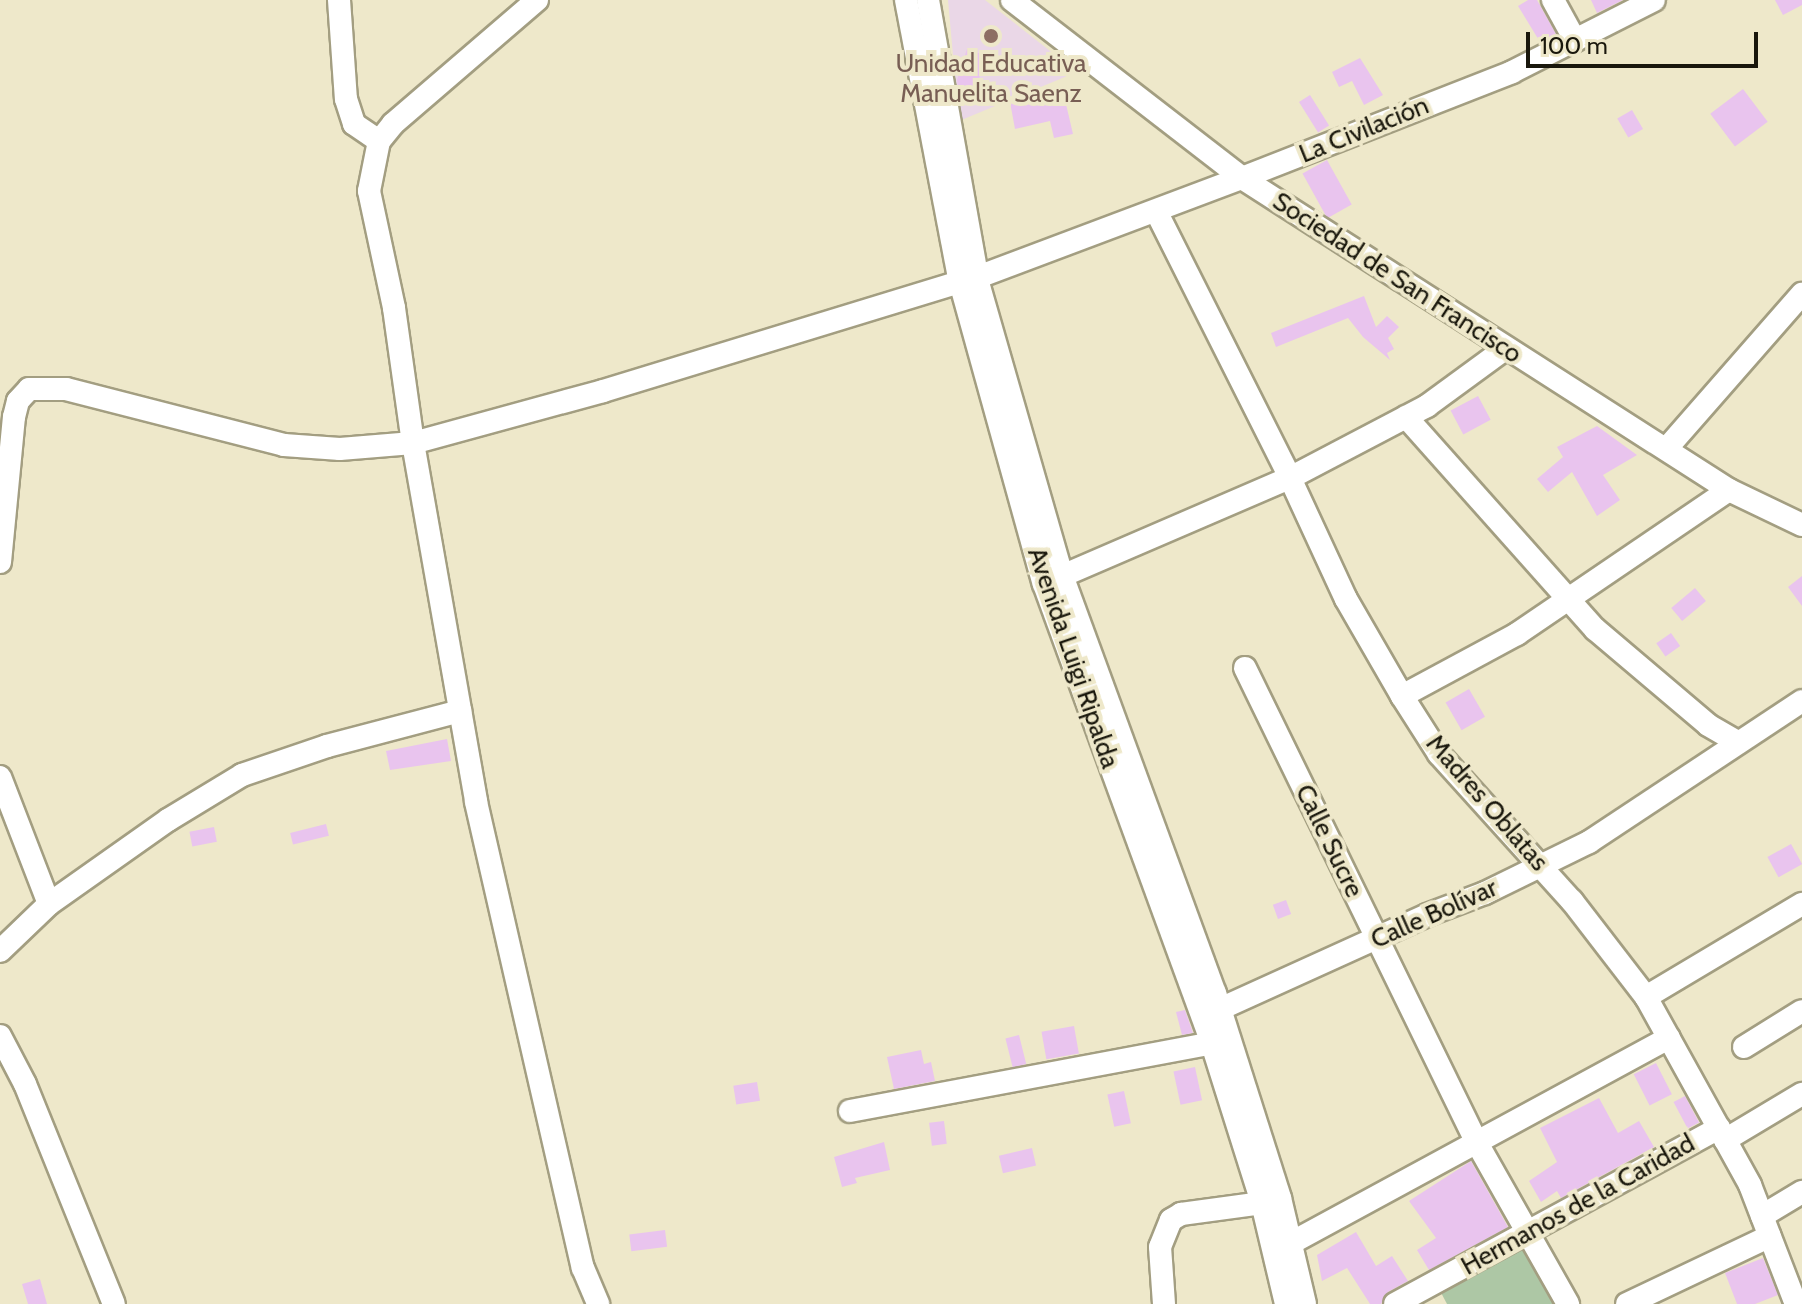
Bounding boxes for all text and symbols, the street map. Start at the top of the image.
scale bar [1530,16,1762,66]
marker: Unidad Educativa Manuelita Saenz [982,27,1000,45]
text: 100 m [1540,31,1608,60]
place label: Unidad Educativa Manuelita Saenz [895,48,1087,110]
street label: La Civilación [1295,90,1433,170]
street label: Sociedad de San Francisco [1267,186,1527,370]
street label: Avenida Luigi Ripalda [1021,544,1125,772]
street label: Madres Oblatas [1419,728,1555,878]
street label: Calle Sucre [1288,780,1370,902]
street label: Calle Bolívar [1366,872,1502,956]
street label: Hermanos de la Caridad [1456,1128,1700,1282]

